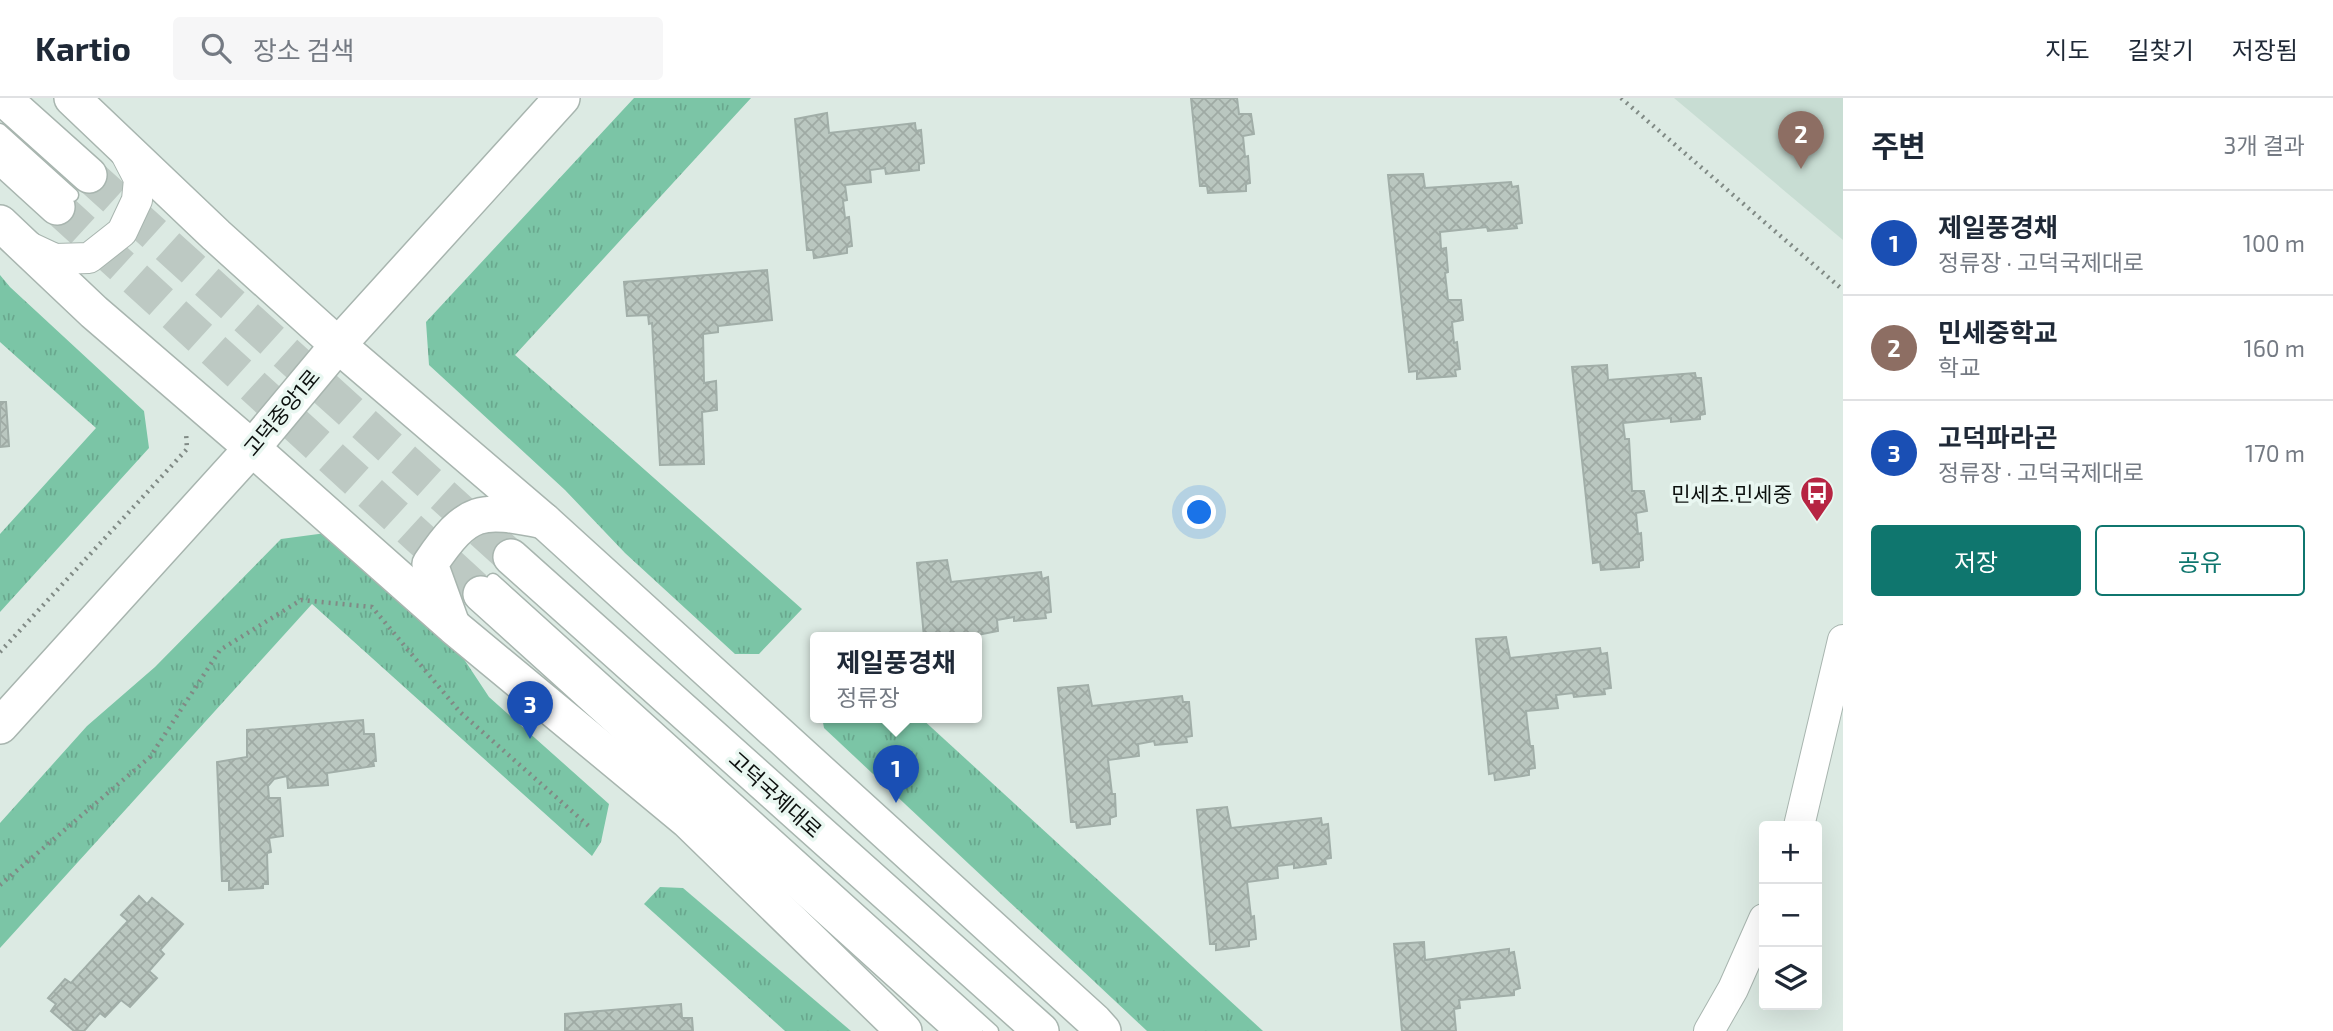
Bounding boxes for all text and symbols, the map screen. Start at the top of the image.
search box [173,17,663,80]
text: Kartio [35,28,131,68]
icon: search [197,29,235,67]
text: 장소 검색 [253,34,354,65]
text: 지도 [2045,35,2090,64]
text: 길찾기 [2128,35,2194,64]
text: 저장됨 [2232,35,2298,64]
pin: 2 [1778,111,1824,169]
text: 주변 [1871,127,1926,163]
text: 3개 결과 [2224,131,2305,159]
text: 제일풍경채 [1938,211,2058,242]
text: 1 [1889,229,1899,257]
text: 100 m [2243,229,2305,257]
text: 정류장 · 고덕국제대로 [1938,248,2144,276]
text: 민세중학교 [1938,316,2058,347]
text: 2 [1887,334,1901,362]
text: 160 m [2244,334,2305,362]
text: 학교 [1938,353,1980,381]
street label: 고덕중앙1로 [238,364,324,460]
text: 고덕파라곤 [1938,421,2058,452]
text: 3 [1887,439,1901,467]
text: 170 m [2245,439,2305,467]
text: 정류장 · 고덕국제대로 [1938,458,2144,486]
bus stop icon: 민세초.민세중 [1798,474,1836,523]
place label: 민세초.민세중 [1671,481,1792,506]
your location [1182,495,1216,529]
button: 저장 [1871,525,2081,596]
button: 공유 [2095,525,2305,596]
popup [810,632,982,723]
text: 제일풍경채 [836,646,956,677]
pin: 3 [507,681,553,739]
text: 정류장 [836,683,900,711]
pin: 1 [873,745,919,803]
street label: 고덕국제대로 [725,746,827,842]
map controls [1759,821,1822,1010]
button: + [1759,821,1822,884]
button: − [1759,884,1822,947]
button: layers [1759,947,1822,1010]

